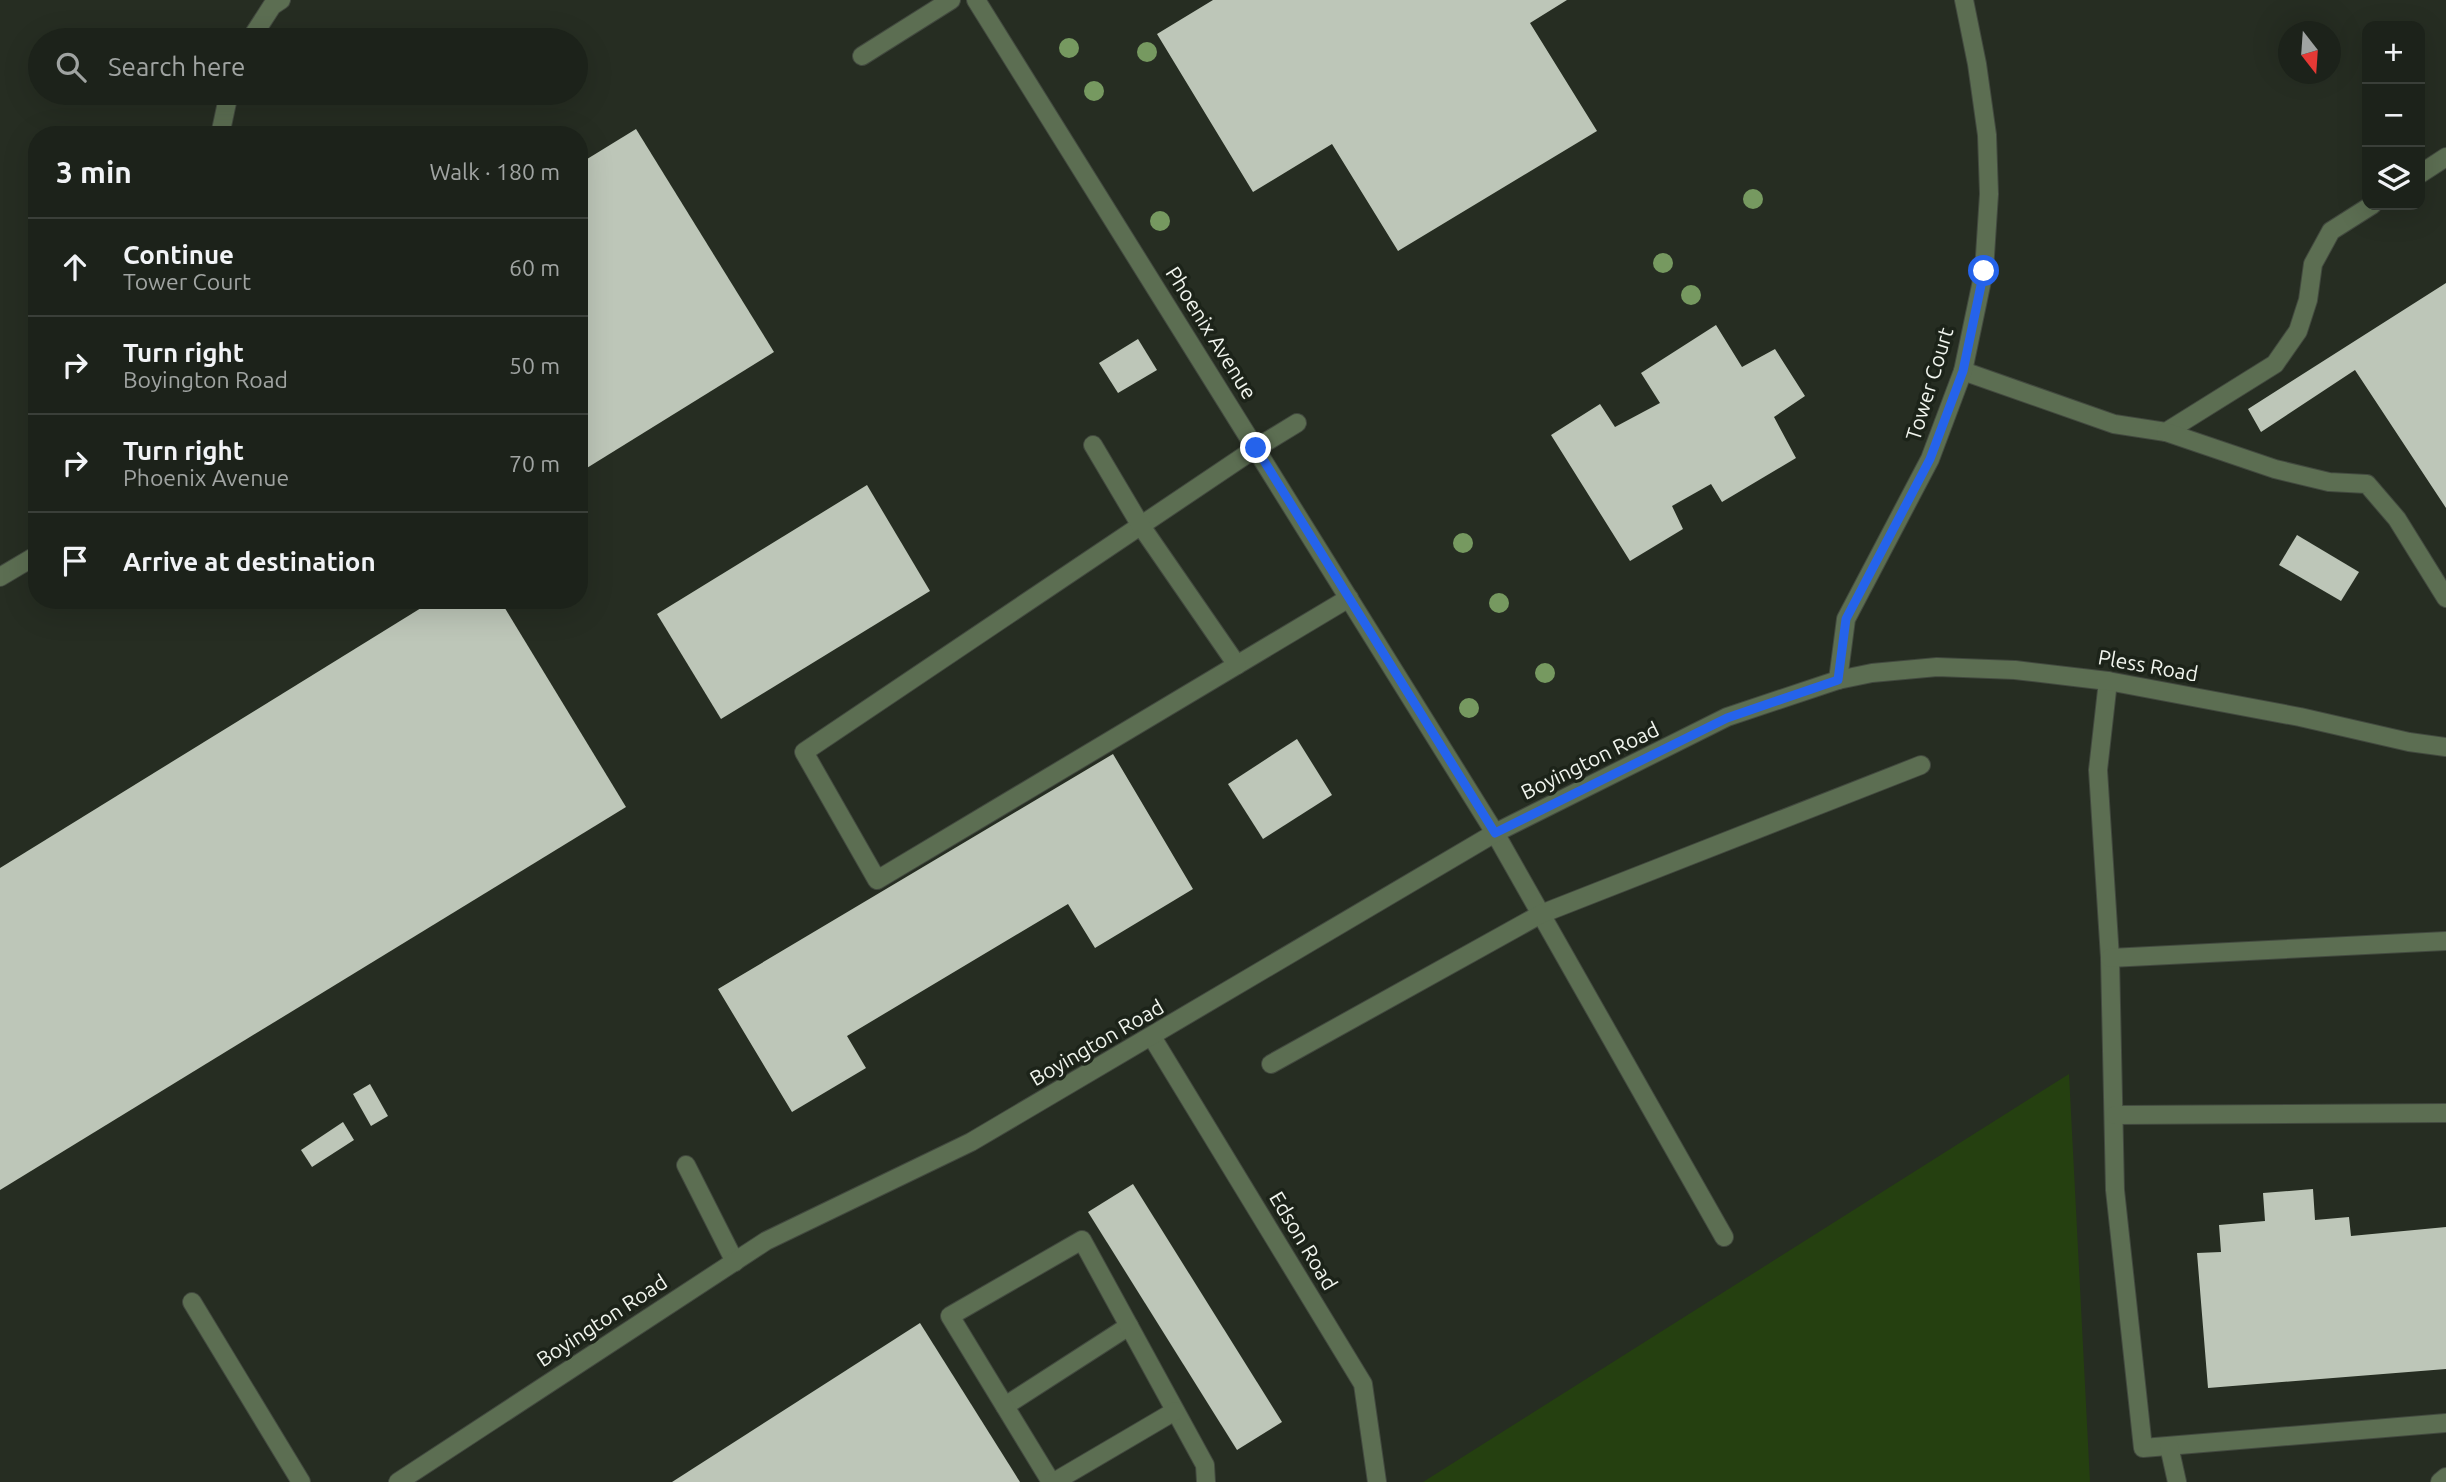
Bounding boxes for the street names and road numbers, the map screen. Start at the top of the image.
street label: Phoenix Avenue [1161,262,1262,403]
street label: Tower Court [1900,324,1958,443]
street label: Pless Road [2096,644,2200,686]
street label: Boyington Road [1517,716,1662,804]
street label: Boyington Road [1025,994,1168,1090]
street label: Edson Road [1265,1187,1343,1294]
street label: Boyington Road [532,1269,671,1371]

